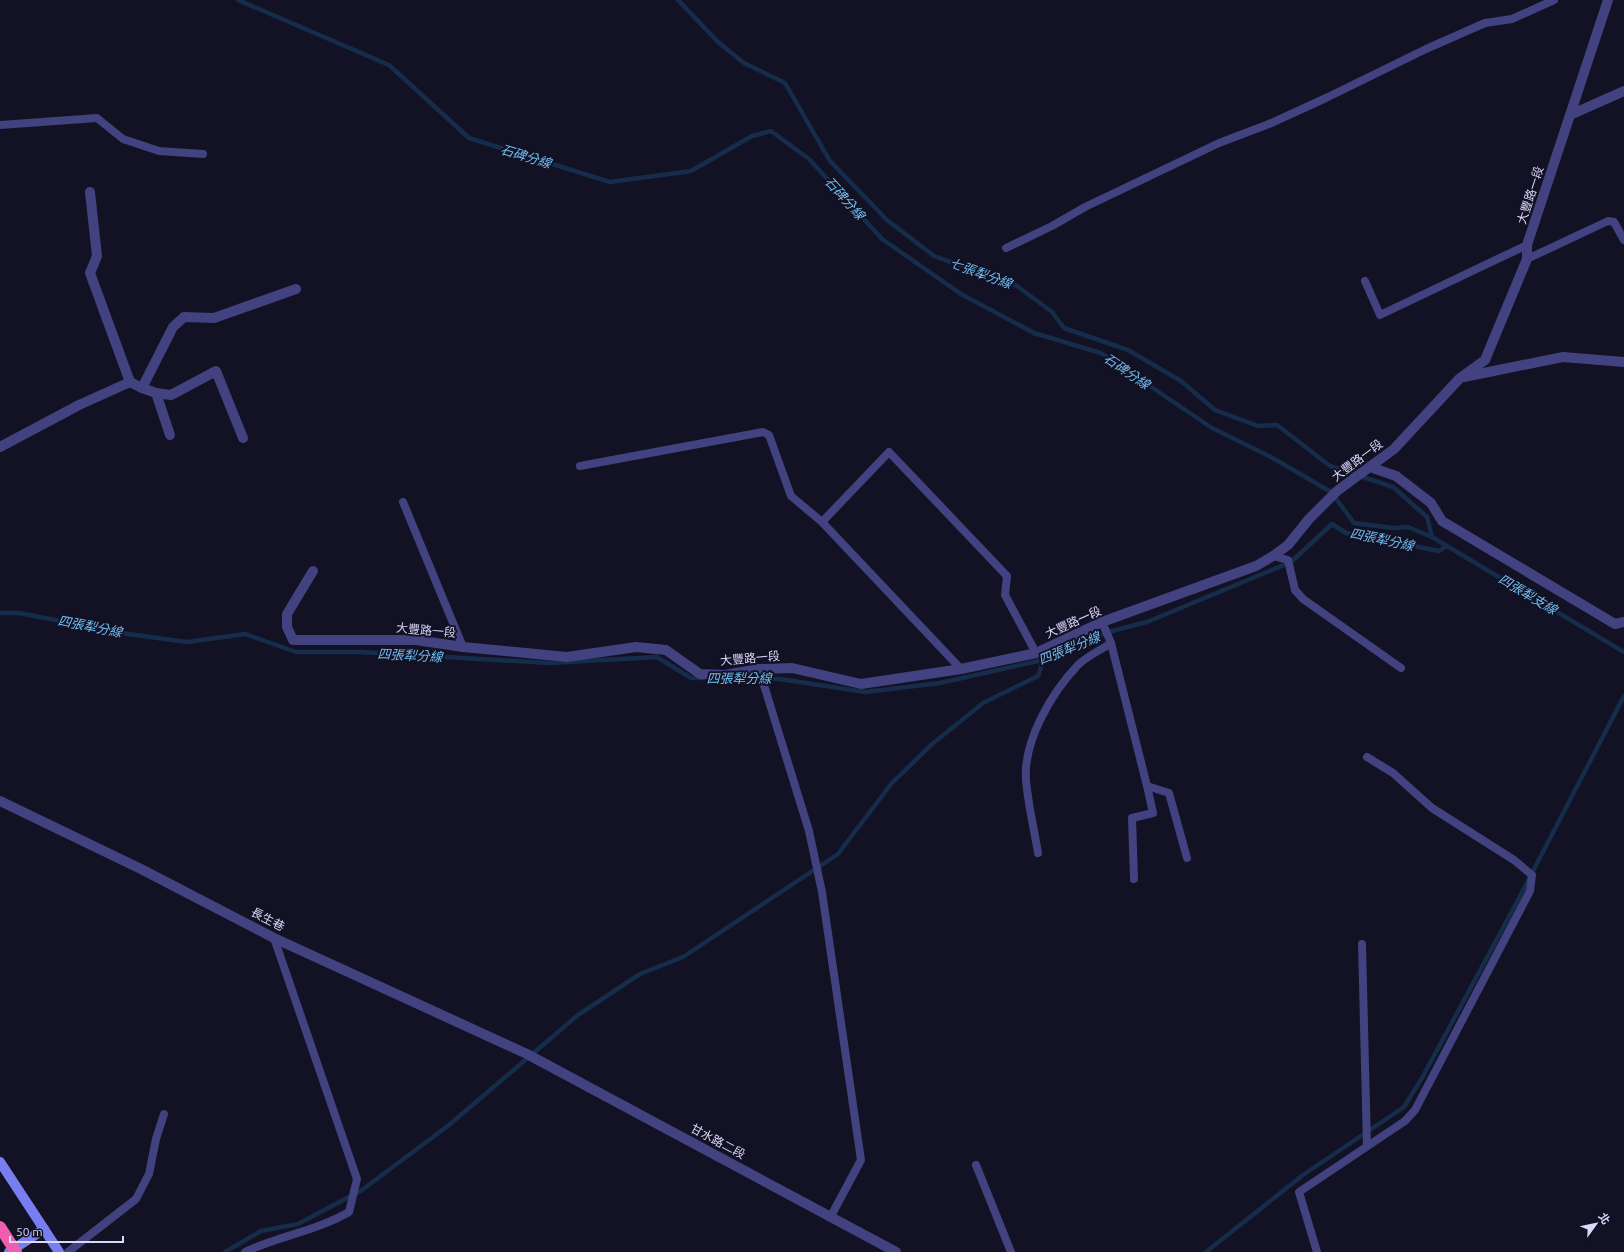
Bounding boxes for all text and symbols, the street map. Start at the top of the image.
water label: 石碑分線 [499,142,555,171]
street label: 大豐路一段 [1515,164,1545,226]
water label: 石碑分線 [822,174,869,223]
water label: 七張犁分線 [948,255,1016,291]
water label: 石碑分線 [1102,351,1154,392]
street label: 大豐路一段 [1329,437,1385,483]
water label: 四張犁分線 [1349,525,1417,553]
water label: 四張犁支線 [1497,571,1561,618]
street label: 大豐路一段 [1043,604,1103,640]
water label: 四張犁分線 [57,613,125,639]
street label: 大豐路一段 [396,621,456,639]
water label: 四張犁分線 [1036,629,1104,667]
water label: 四張犁分線 [377,646,445,664]
street label: 大豐路一段 [720,649,780,667]
water label: 四張犁分線 [706,671,773,685]
street label: 長生巷 [249,905,287,933]
street label: 甘水路二段 [688,1121,748,1161]
north arrow [1576,1204,1616,1244]
text: 北 [1596,1211,1612,1226]
scale bar [10,1218,123,1244]
text: 50 m [16,1225,43,1238]

